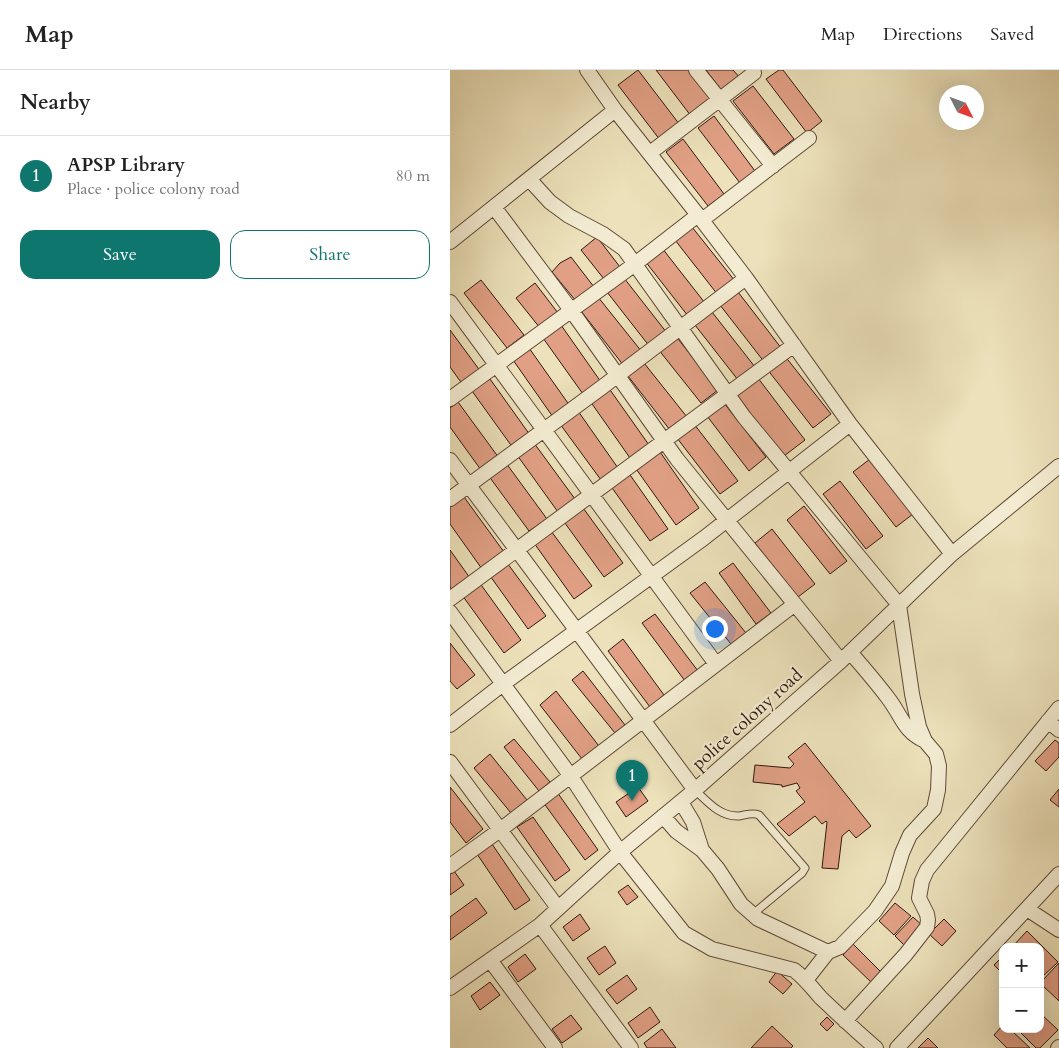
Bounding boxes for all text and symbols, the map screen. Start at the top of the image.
text: Map [25,18,74,51]
text: Map [821,22,855,47]
text: Directions [883,22,962,47]
text: Saved [990,22,1034,47]
north arrow [939,85,984,130]
text: Nearby [20,88,91,117]
text: APSP Library [67,152,185,178]
text: 1 [32,165,40,187]
text: 80 m [396,165,430,187]
text: Place · police colony road [67,178,240,200]
button: Save [20,230,220,279]
button: Share [230,230,430,279]
your location [702,616,728,642]
street label: police colony road [687,663,808,776]
pin: 1 [616,760,648,801]
map controls [999,943,1044,1033]
button: + [999,943,1044,988]
button: − [999,988,1044,1033]

